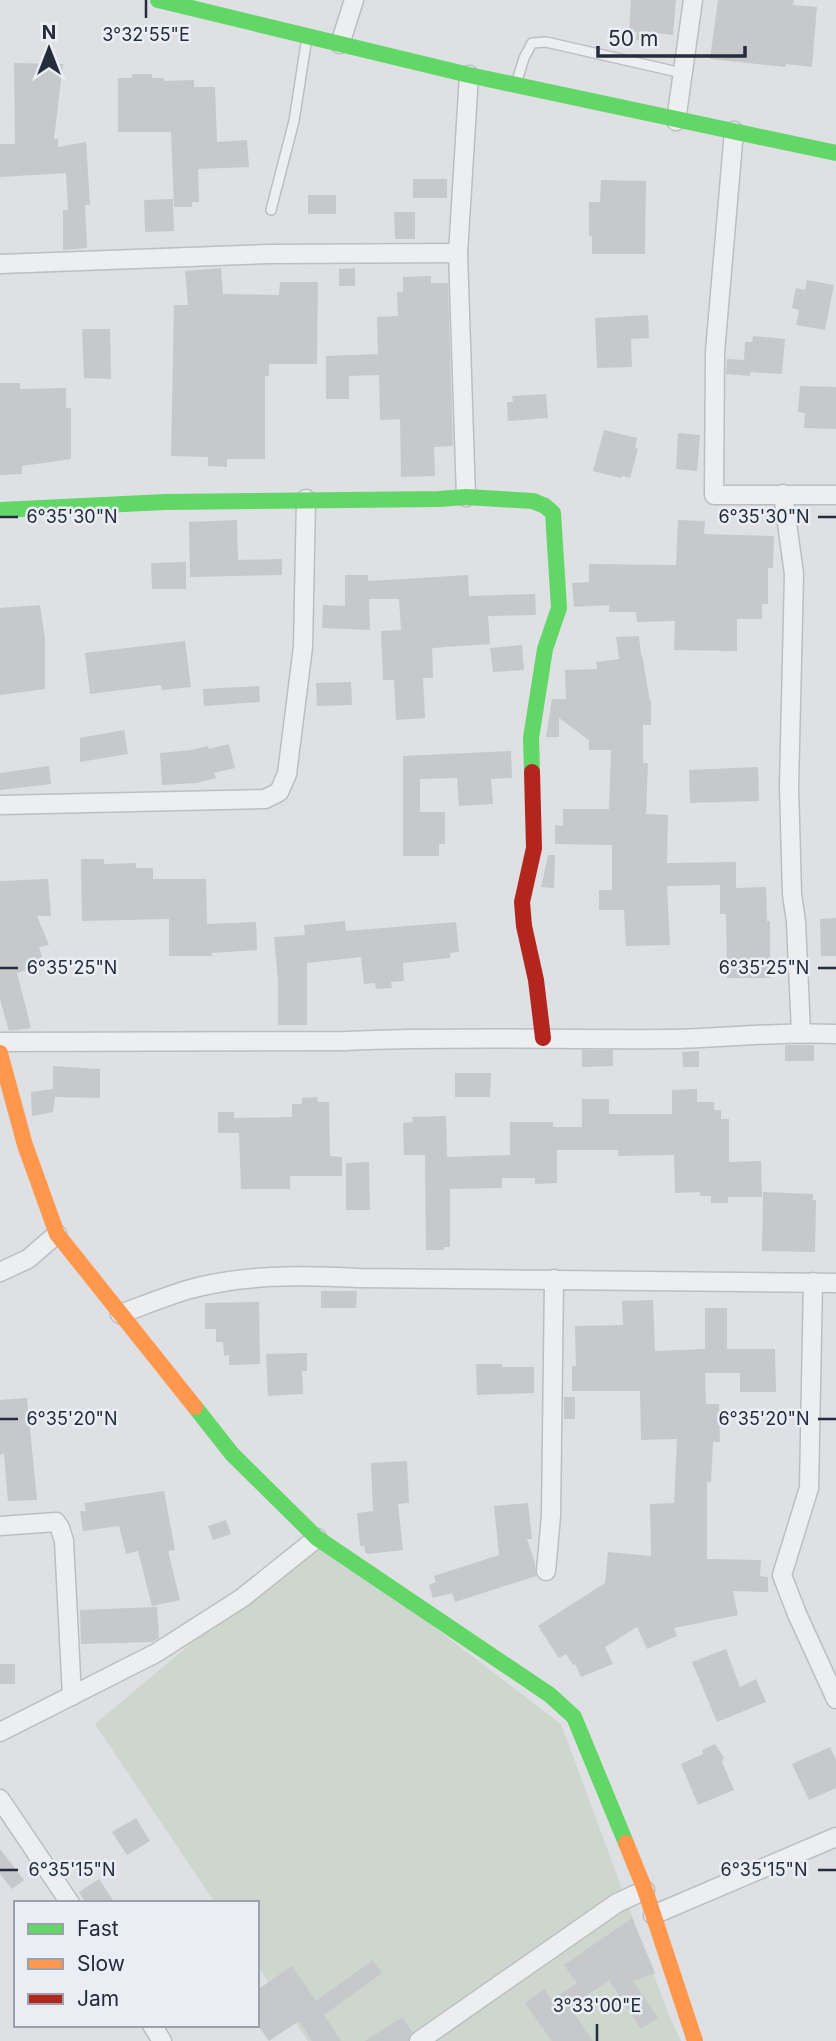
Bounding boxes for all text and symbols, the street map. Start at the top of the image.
north arrow [14,14,84,84]
scale bar [598,14,745,58]
text: N [42,21,56,44]
text: 3°32'55"E [102,24,190,45]
text: 50 m [608,26,658,51]
text: 6°35'30"N [26,506,118,527]
text: 6°35'30"N [718,506,810,527]
text: 6°35'25"N [27,957,117,978]
text: 6°35'25"N [719,957,809,978]
text: 6°35'20"N [26,1408,118,1429]
text: 6°35'20"N [718,1408,810,1429]
text: 6°35'15"N [28,1859,116,1880]
text: 6°35'15"N [720,1859,808,1880]
legend [14,1901,259,2027]
text: Fast [77,1916,119,1941]
text: Slow [77,1951,125,1976]
text: Jam [77,1986,119,2011]
text: 3°33'00"E [553,1995,641,2016]

